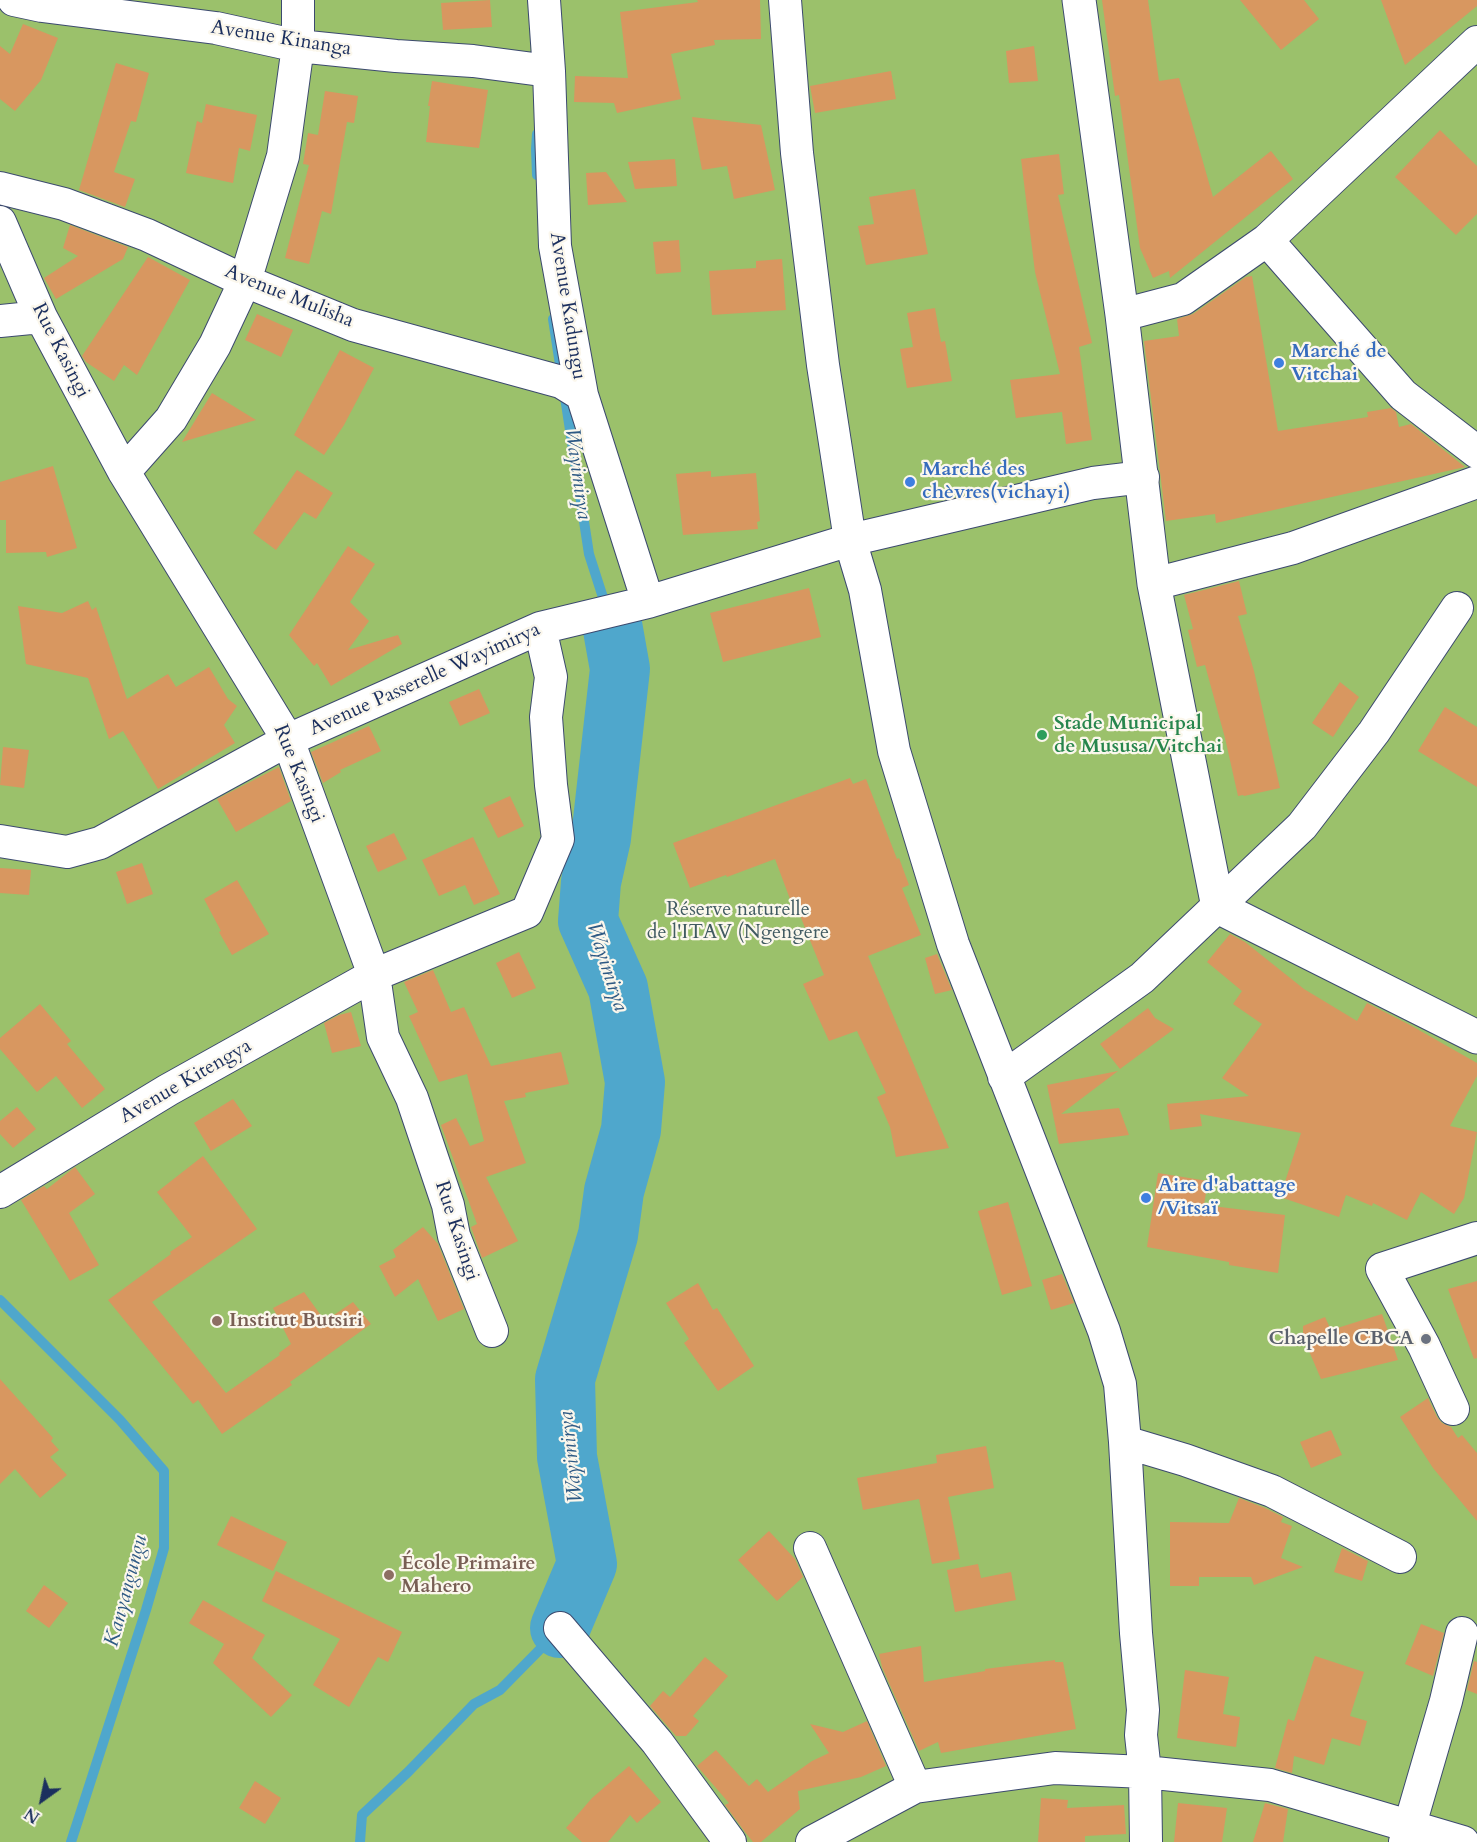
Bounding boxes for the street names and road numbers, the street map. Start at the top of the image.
street label: Avenue Kinanga [209,16,353,62]
street label: Avenue Kadungu [543,231,591,381]
street label: Avenue Mulisha [221,260,357,334]
street label: Rue Kasingi [26,300,94,402]
street label: Avenue Passerelle Wayimirya [306,618,544,742]
street label: Rue Kasingi [268,722,328,826]
street label: Avenue Kitengya [116,1035,256,1129]
street label: Rue Kasingi [429,1178,483,1284]

